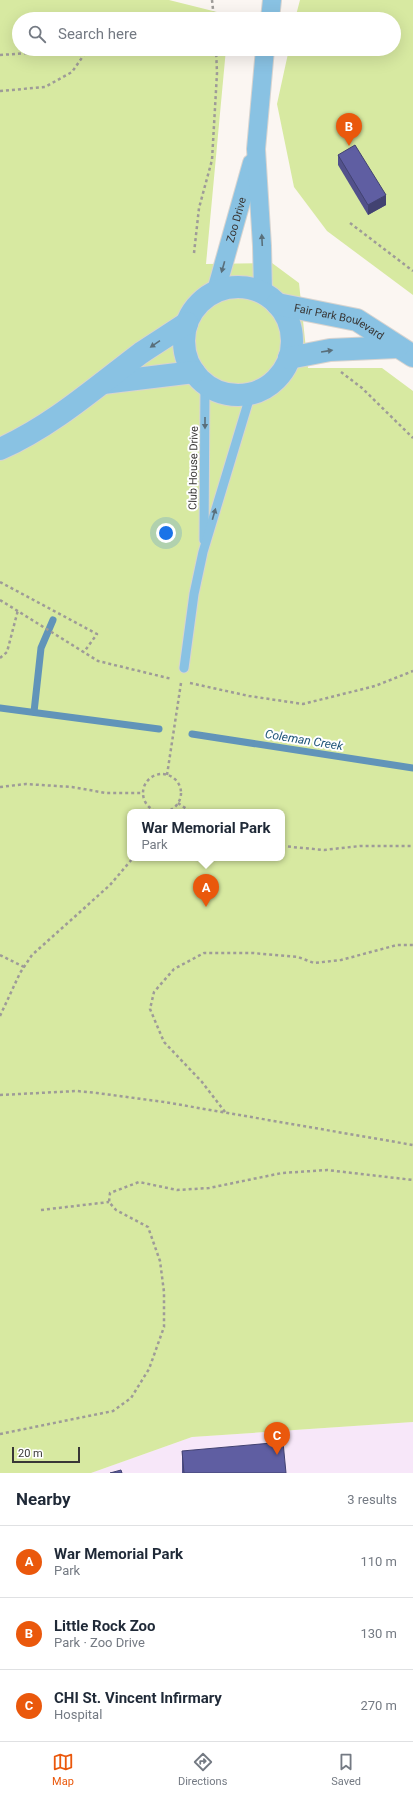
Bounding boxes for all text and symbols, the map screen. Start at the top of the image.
search box [12,12,401,56]
icon: search [26,23,48,45]
text: Search here [58,25,137,43]
pin: B [336,113,362,146]
street label: Zoo Drive [224,196,249,244]
one-way arrow [259,233,265,246]
one-way arrow [220,262,226,274]
street label: Fair Park Boulevard [293,302,386,343]
one-way arrow [149,341,160,348]
one-way arrow [321,348,333,354]
one-way arrow [202,417,208,430]
street label: Club House Drive [186,426,201,510]
one-way arrow [211,508,217,520]
your location [156,523,176,543]
water label: Coleman Creek [264,727,345,753]
popup [127,809,285,861]
text: War Memorial Park [141,819,271,837]
text: Park [141,837,168,852]
pin: A [193,874,219,907]
pin: C [264,1422,290,1455]
scale bar [12,1445,80,1464]
text: 20 m [18,1447,43,1460]
text: Nearby [16,1489,71,1509]
text: 3 results [347,1492,397,1507]
text: War Memorial Park [54,1545,183,1563]
text: A [25,1554,33,1569]
text: 110 m [360,1554,397,1569]
text: Park [54,1563,80,1578]
text: Little Rock Zoo [54,1617,156,1635]
text: B [25,1626,33,1641]
text: 130 m [360,1626,397,1641]
text: Park · Zoo Drive [54,1635,145,1650]
text: CHI St. Vincent Infirmary [54,1689,222,1707]
text: C [25,1698,33,1713]
text: 270 m [360,1698,397,1713]
text: Hospital [54,1707,102,1722]
tab: Map [52,1751,74,1788]
tab: Directions [178,1751,227,1788]
tab: Saved [331,1751,361,1788]

